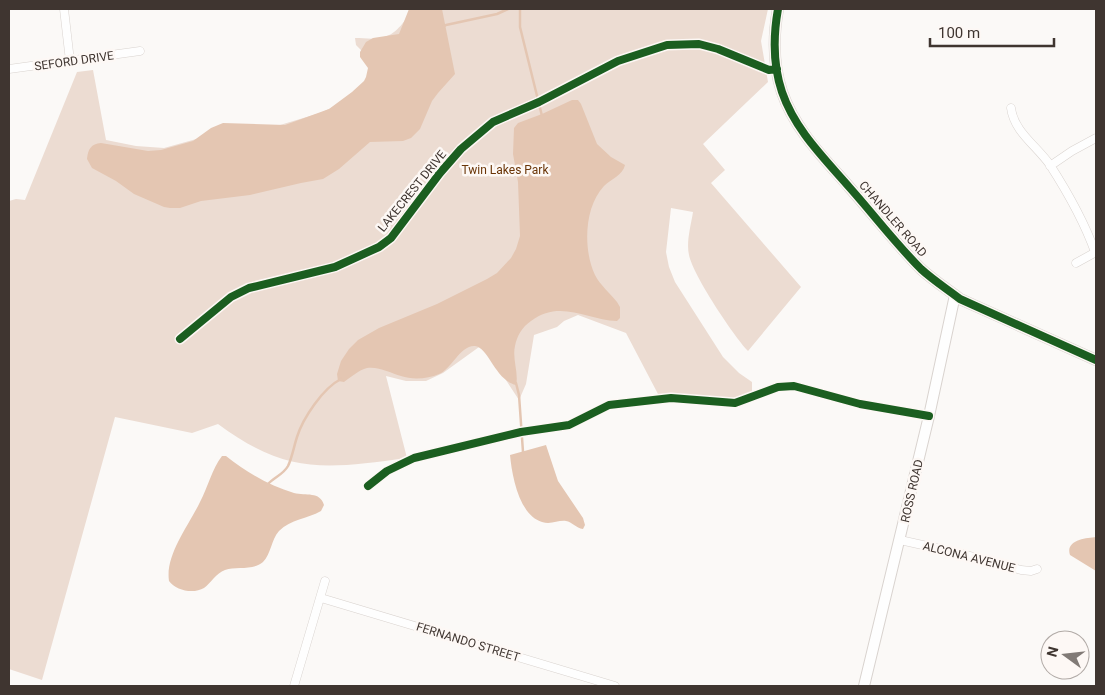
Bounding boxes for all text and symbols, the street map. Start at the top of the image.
scale bar [930,15,1054,47]
text: 100 m [938,24,980,42]
street label: SEFORD DRIVE [33,48,115,74]
street label: LAKECREST DRIVE [375,147,449,235]
park label: Twin Lakes Park [461,163,549,177]
street label: CHANDLER ROAD [856,178,930,260]
street label: ROSS ROAD [898,458,926,524]
street label: ALCONA AVENUE [922,539,1017,575]
street label: FERNANDO STREET [414,620,522,664]
north arrow [1040,630,1090,680]
text: N [1043,645,1061,658]

